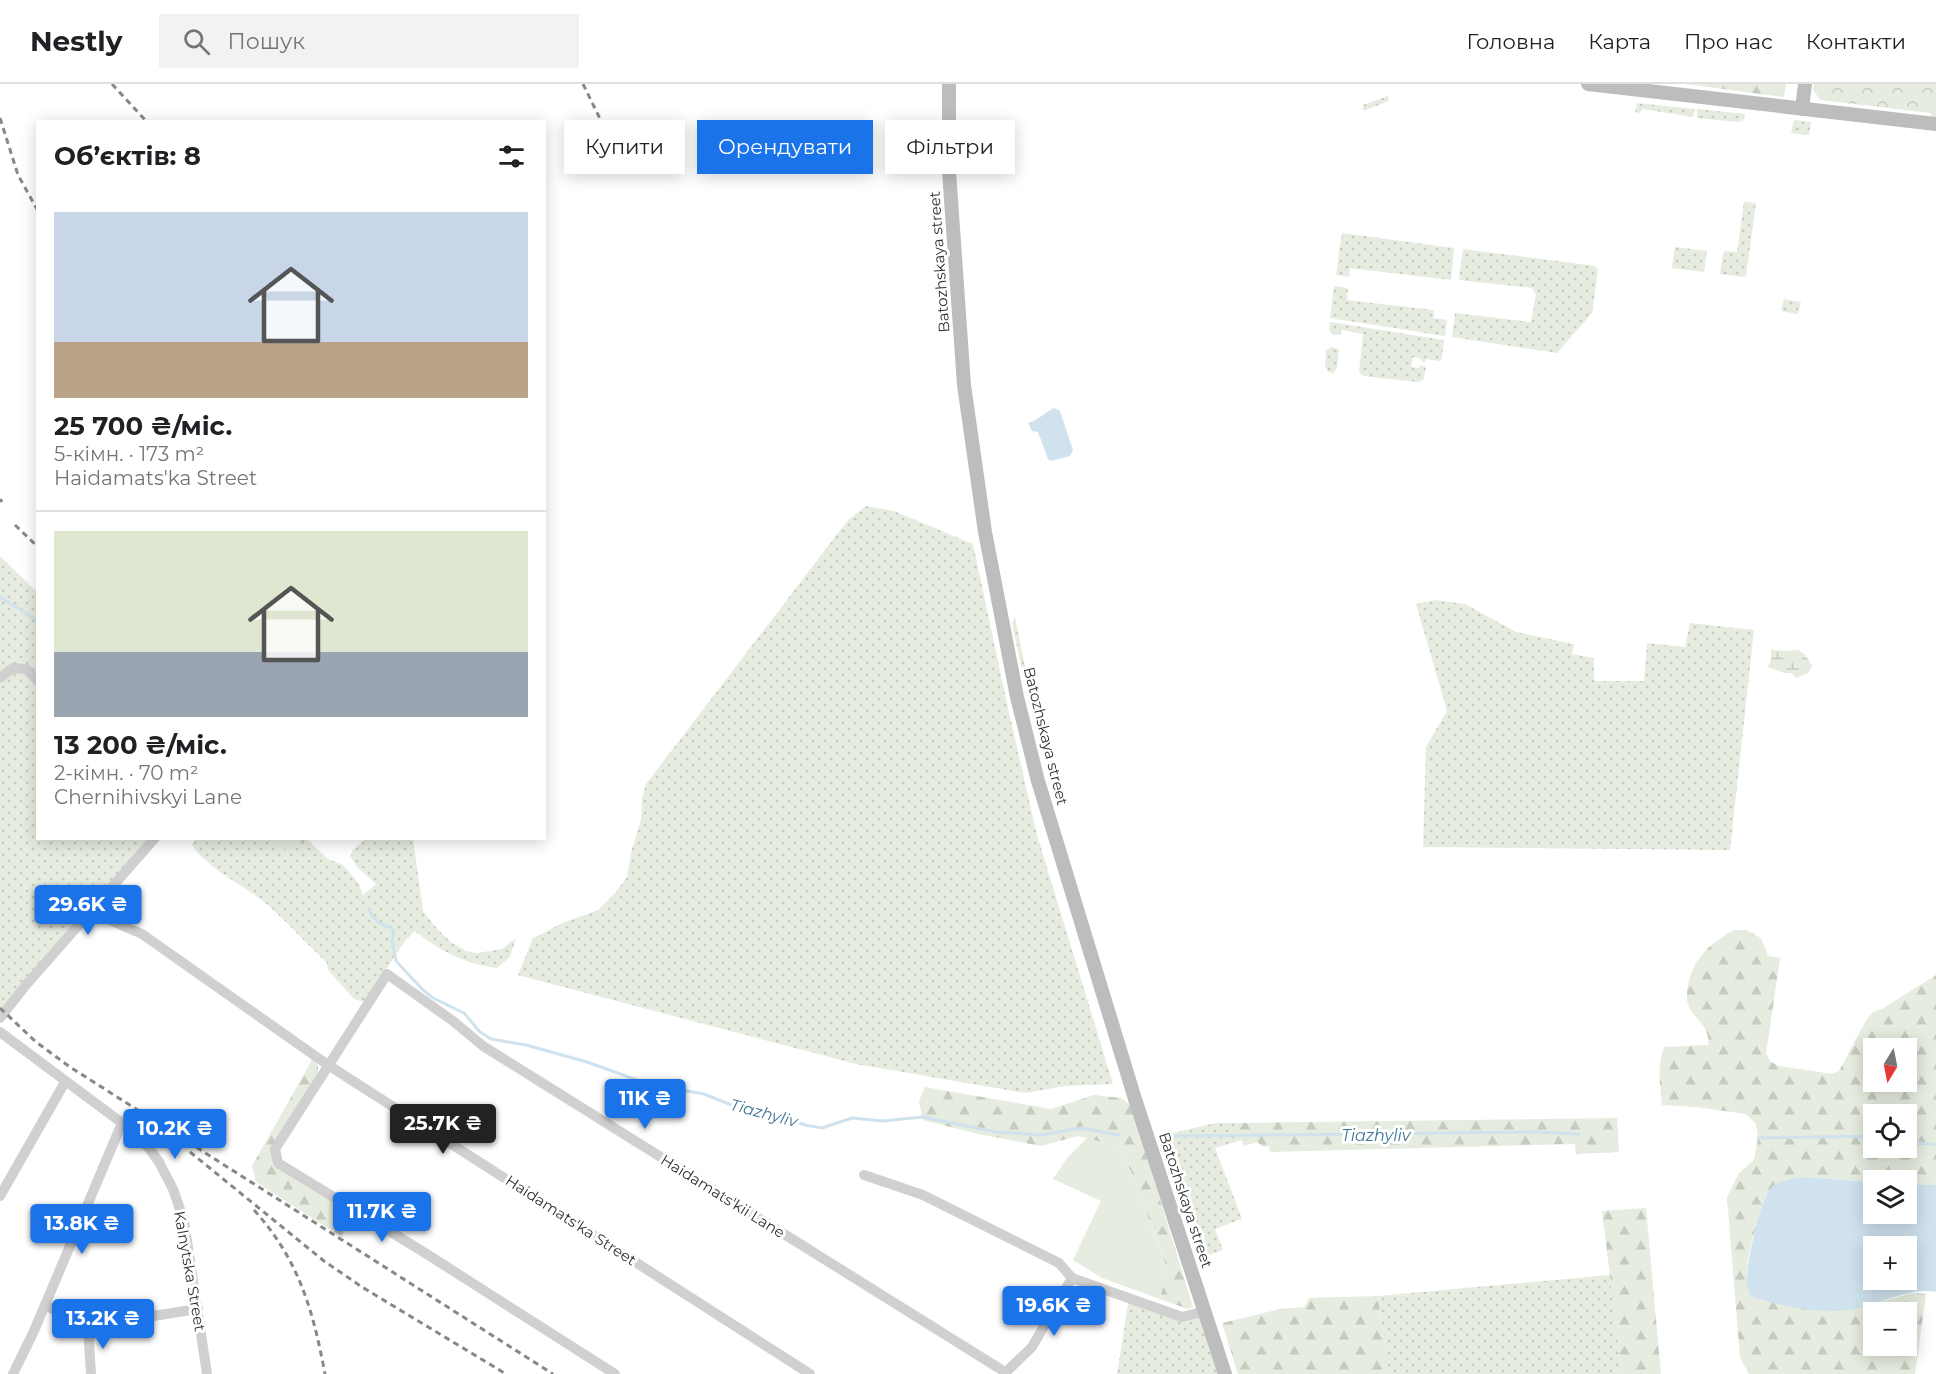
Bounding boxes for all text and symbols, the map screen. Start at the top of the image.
search box [159,14,579,68]
text: Nestly [30,24,123,58]
icon: search [180,25,213,58]
text: Пошук [228,28,305,55]
text: Головна [1467,29,1555,54]
text: Карта [1588,29,1651,54]
text: Про нас [1684,29,1773,54]
text: Контакти [1806,29,1906,54]
chip: Купити [564,120,685,174]
chip: Орендувати [697,120,873,174]
chip: Фільтри [885,120,1015,174]
text: Об’єктів: 8 [54,140,201,172]
icon: filters [495,140,528,173]
street label: Batozhskaya street [925,191,953,333]
icon: home [237,251,345,359]
text: 25 700 ₴/міс. [54,410,232,442]
text: 5-кімн. · 173 m² [54,442,204,466]
text: Haidamats'ka Street [54,466,257,490]
icon: home [237,570,345,678]
street label: Batozhskaya street [1020,665,1072,807]
text: 13 200 ₴/міс. [54,729,227,761]
text: 2-кімн. · 70 m² [54,761,199,785]
text: Chernihivskyi Lane [54,785,242,809]
pin: 29.6K ₴ [33,885,143,936]
text: 29.6K ₴ [49,892,127,916]
north arrow [1863,1038,1917,1092]
map controls [1863,1038,1917,1356]
pin: 11K ₴ [603,1079,687,1130]
text: 11K ₴ [619,1086,671,1110]
water label: Tiazhyliv [728,1095,801,1131]
pin: 25.7K ₴ [388,1104,498,1155]
button: locate [1863,1104,1917,1158]
pin: 10.2K ₴ [120,1109,230,1160]
text: 25.7K ₴ [404,1111,482,1135]
text: 10.2K ₴ [137,1116,213,1140]
water label: Tiazhyliv [1342,1126,1412,1145]
street label: Batozhskaya street [1155,1130,1217,1270]
street label: Haidamats'kii Lane [657,1150,789,1242]
button: layers [1863,1170,1917,1224]
street label: Haidamats'ka Street [502,1171,640,1269]
pin: 11.7K ₴ [327,1192,437,1243]
text: 11.7K ₴ [347,1199,417,1223]
pin: 13.8K ₴ [27,1204,137,1255]
street label: Kalnytska Street [170,1209,210,1333]
text: 13.8K ₴ [44,1211,120,1235]
button: + [1863,1236,1917,1290]
pin: 19.6K ₴ [999,1286,1109,1337]
text: 19.6K ₴ [1016,1293,1092,1317]
pin: 13.2K ₴ [48,1299,158,1350]
button: − [1863,1302,1917,1356]
text: 13.2K ₴ [66,1306,140,1330]

